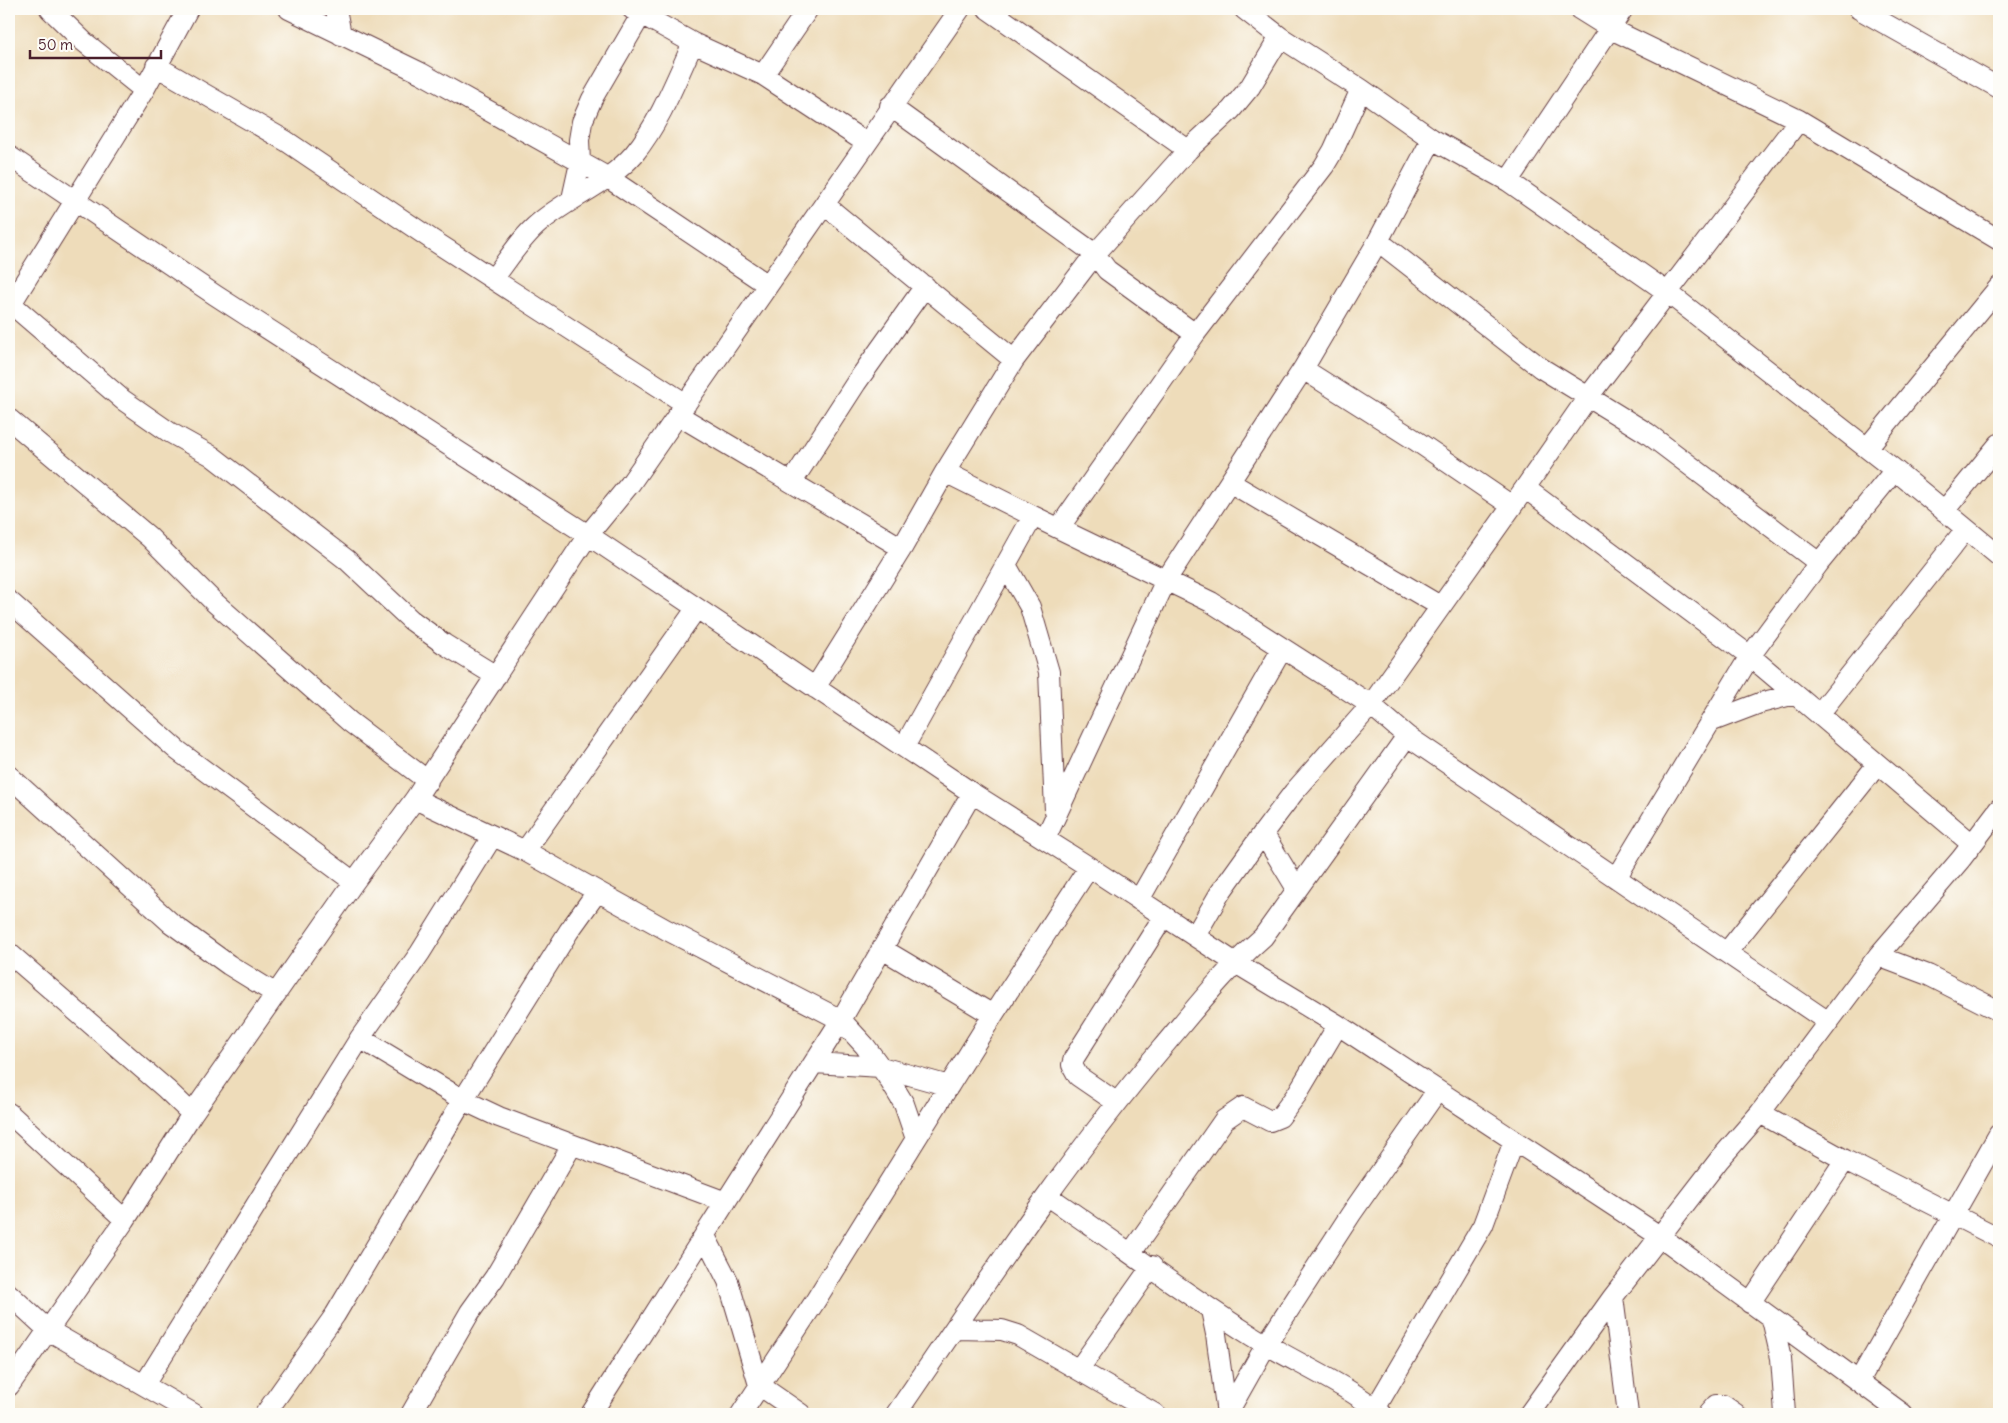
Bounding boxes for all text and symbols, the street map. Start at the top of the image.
scale bar [30,28,161,60]
text: 50 m [38,35,73,54]

